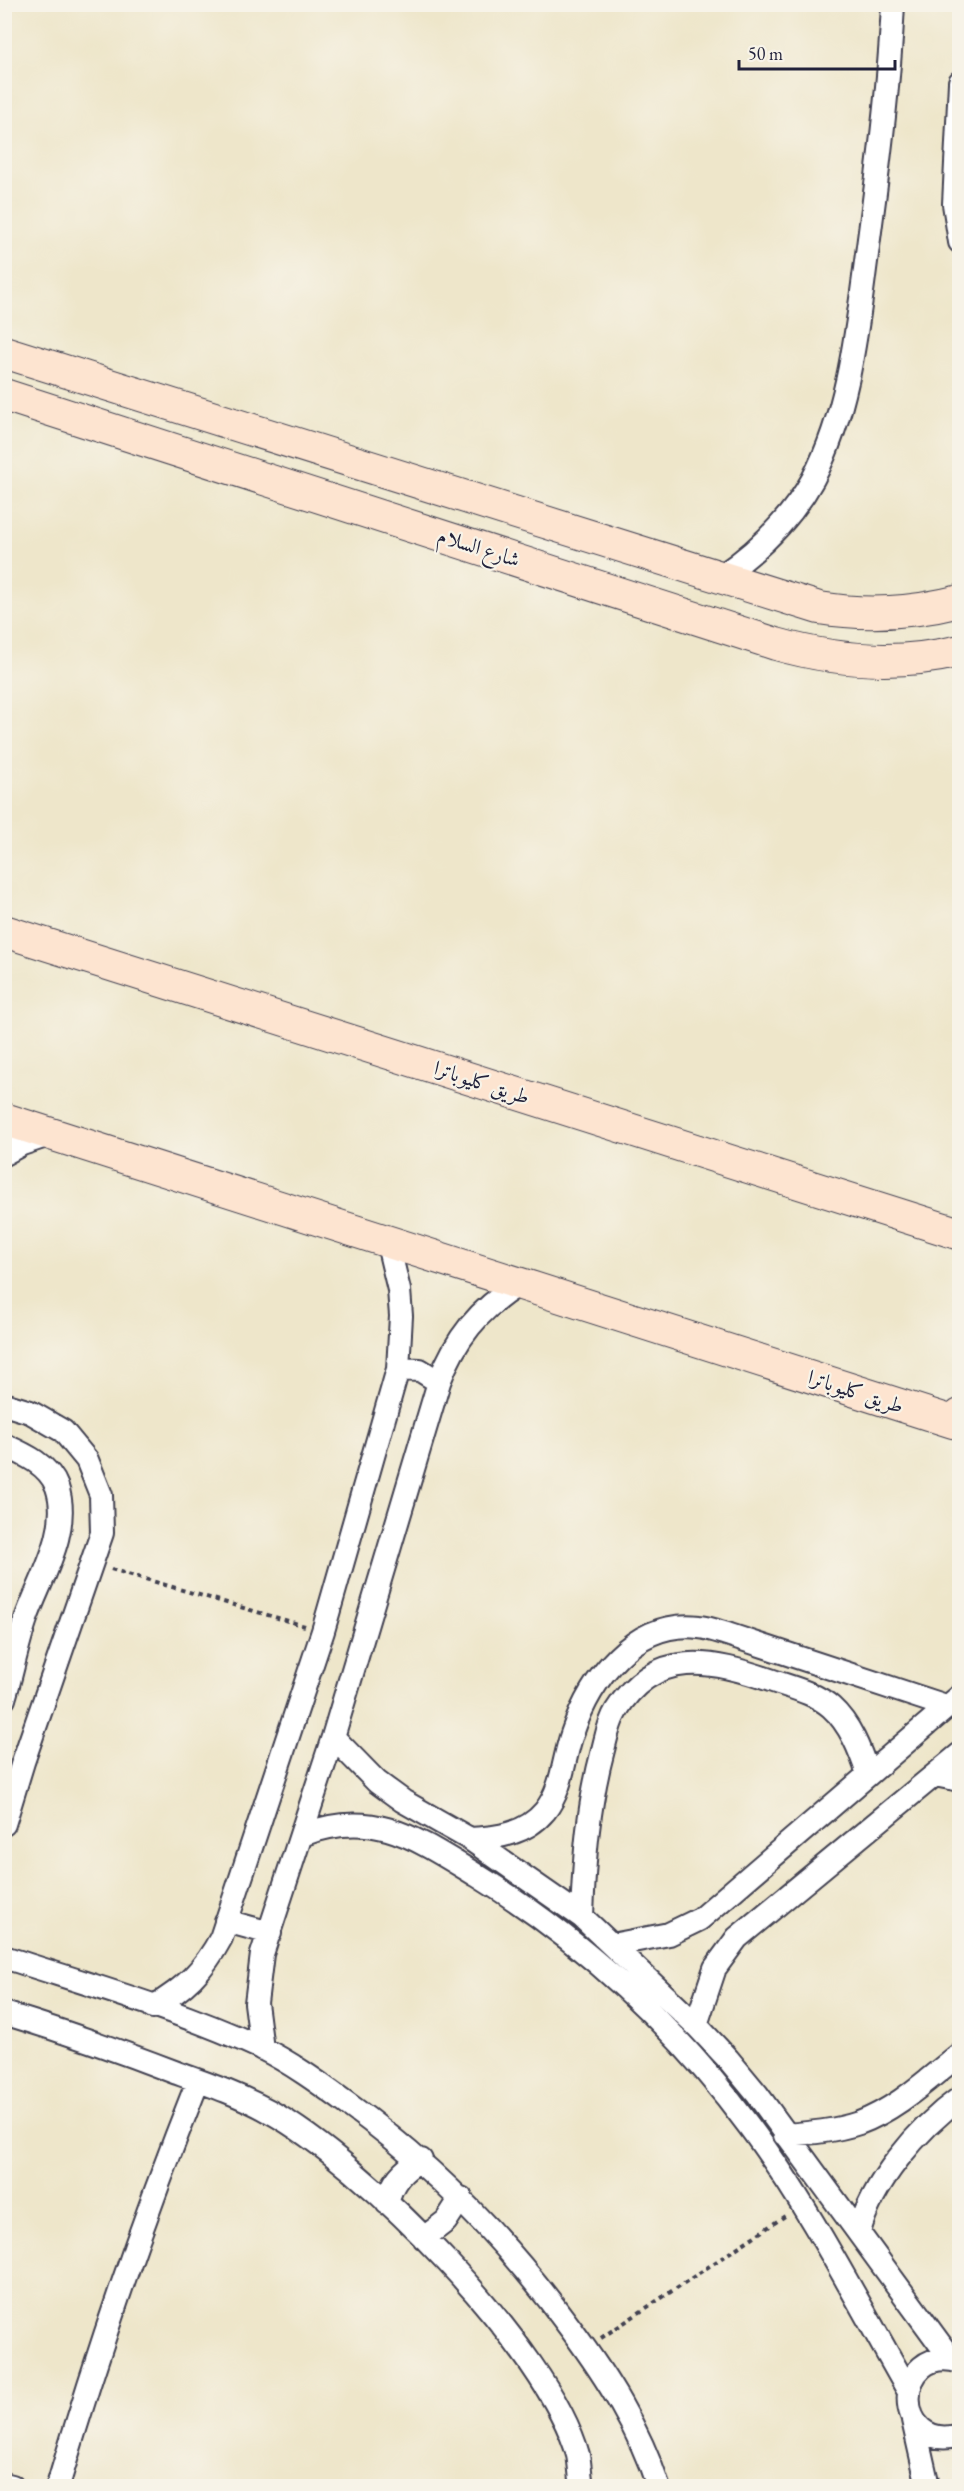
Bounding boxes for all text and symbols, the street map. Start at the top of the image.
scale bar [739,33,895,71]
text: 50 m [748,42,783,65]
street label: شارع السلام [433,521,524,578]
street label: طريق كليوباترا [431,1054,533,1110]
street label: طريق كليوباترا [805,1363,907,1419]

